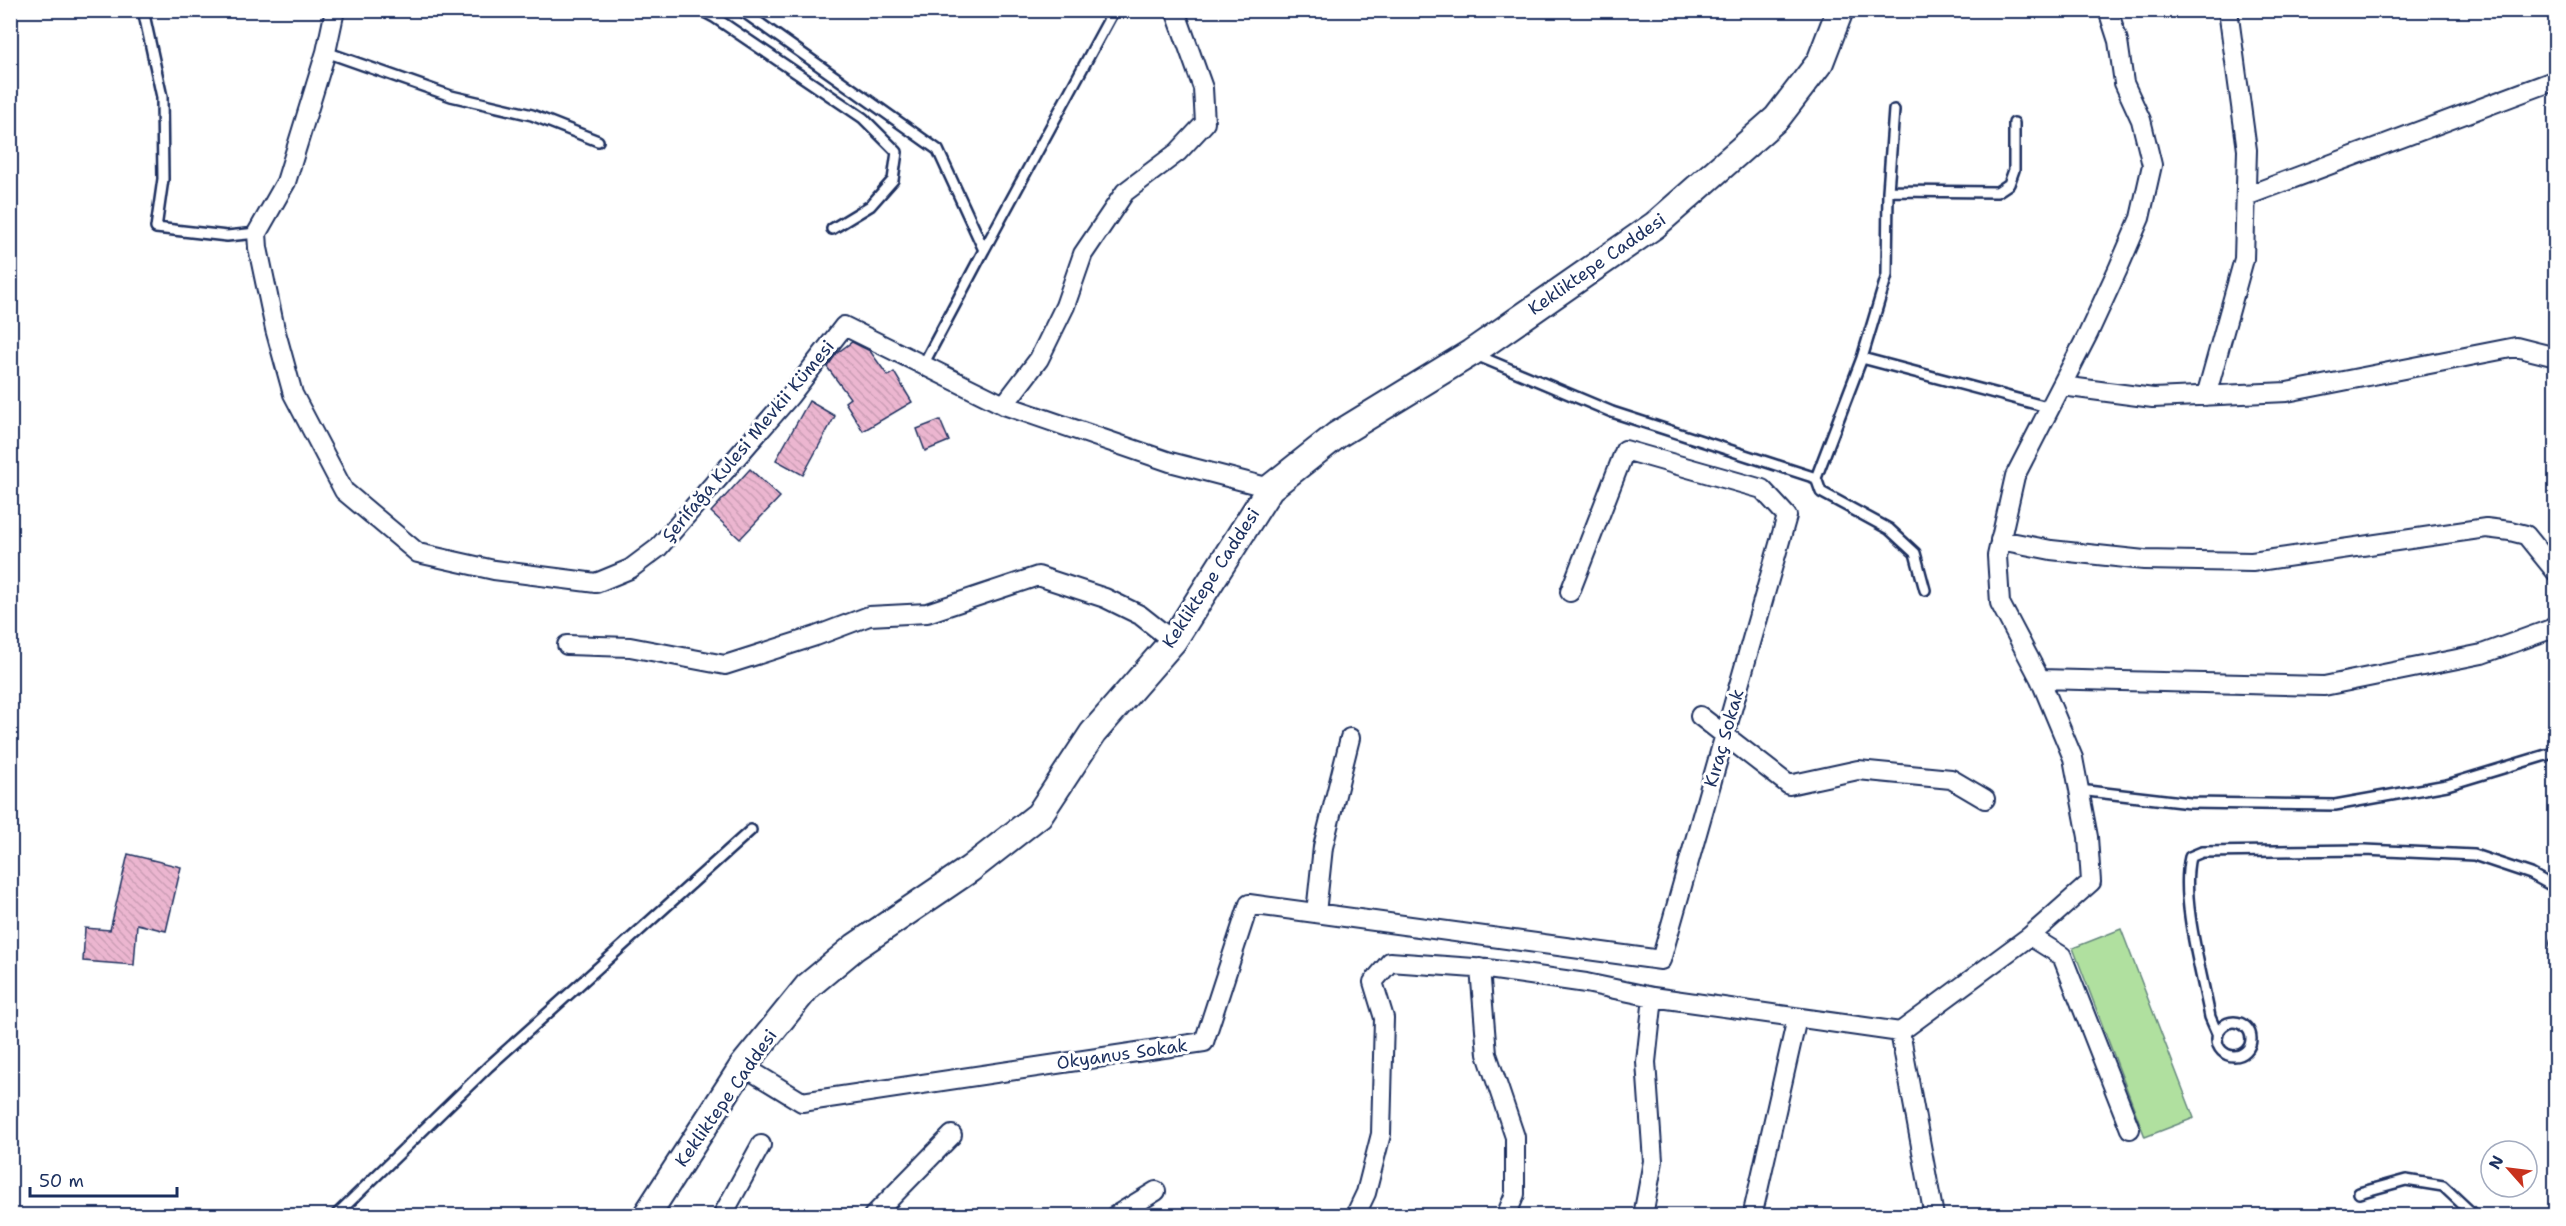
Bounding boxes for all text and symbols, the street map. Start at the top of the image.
street label: Kekliktepe Caddesi [1523,207,1671,321]
street label: Şerifağa Kulesi Mevkii Kümesi [656,335,840,547]
street label: Kekliktepe Caddesi [1157,503,1265,653]
street label: Kıraç Sokak [1699,686,1749,790]
street label: Kekliktepe Caddesi [669,1024,783,1172]
street label: Okyanus Sokak [1055,1033,1189,1075]
north arrow [2479,1139,2539,1199]
text: N [2484,1152,2508,1173]
scale bar [30,1160,177,1198]
text: 50 m [39,1169,84,1193]

